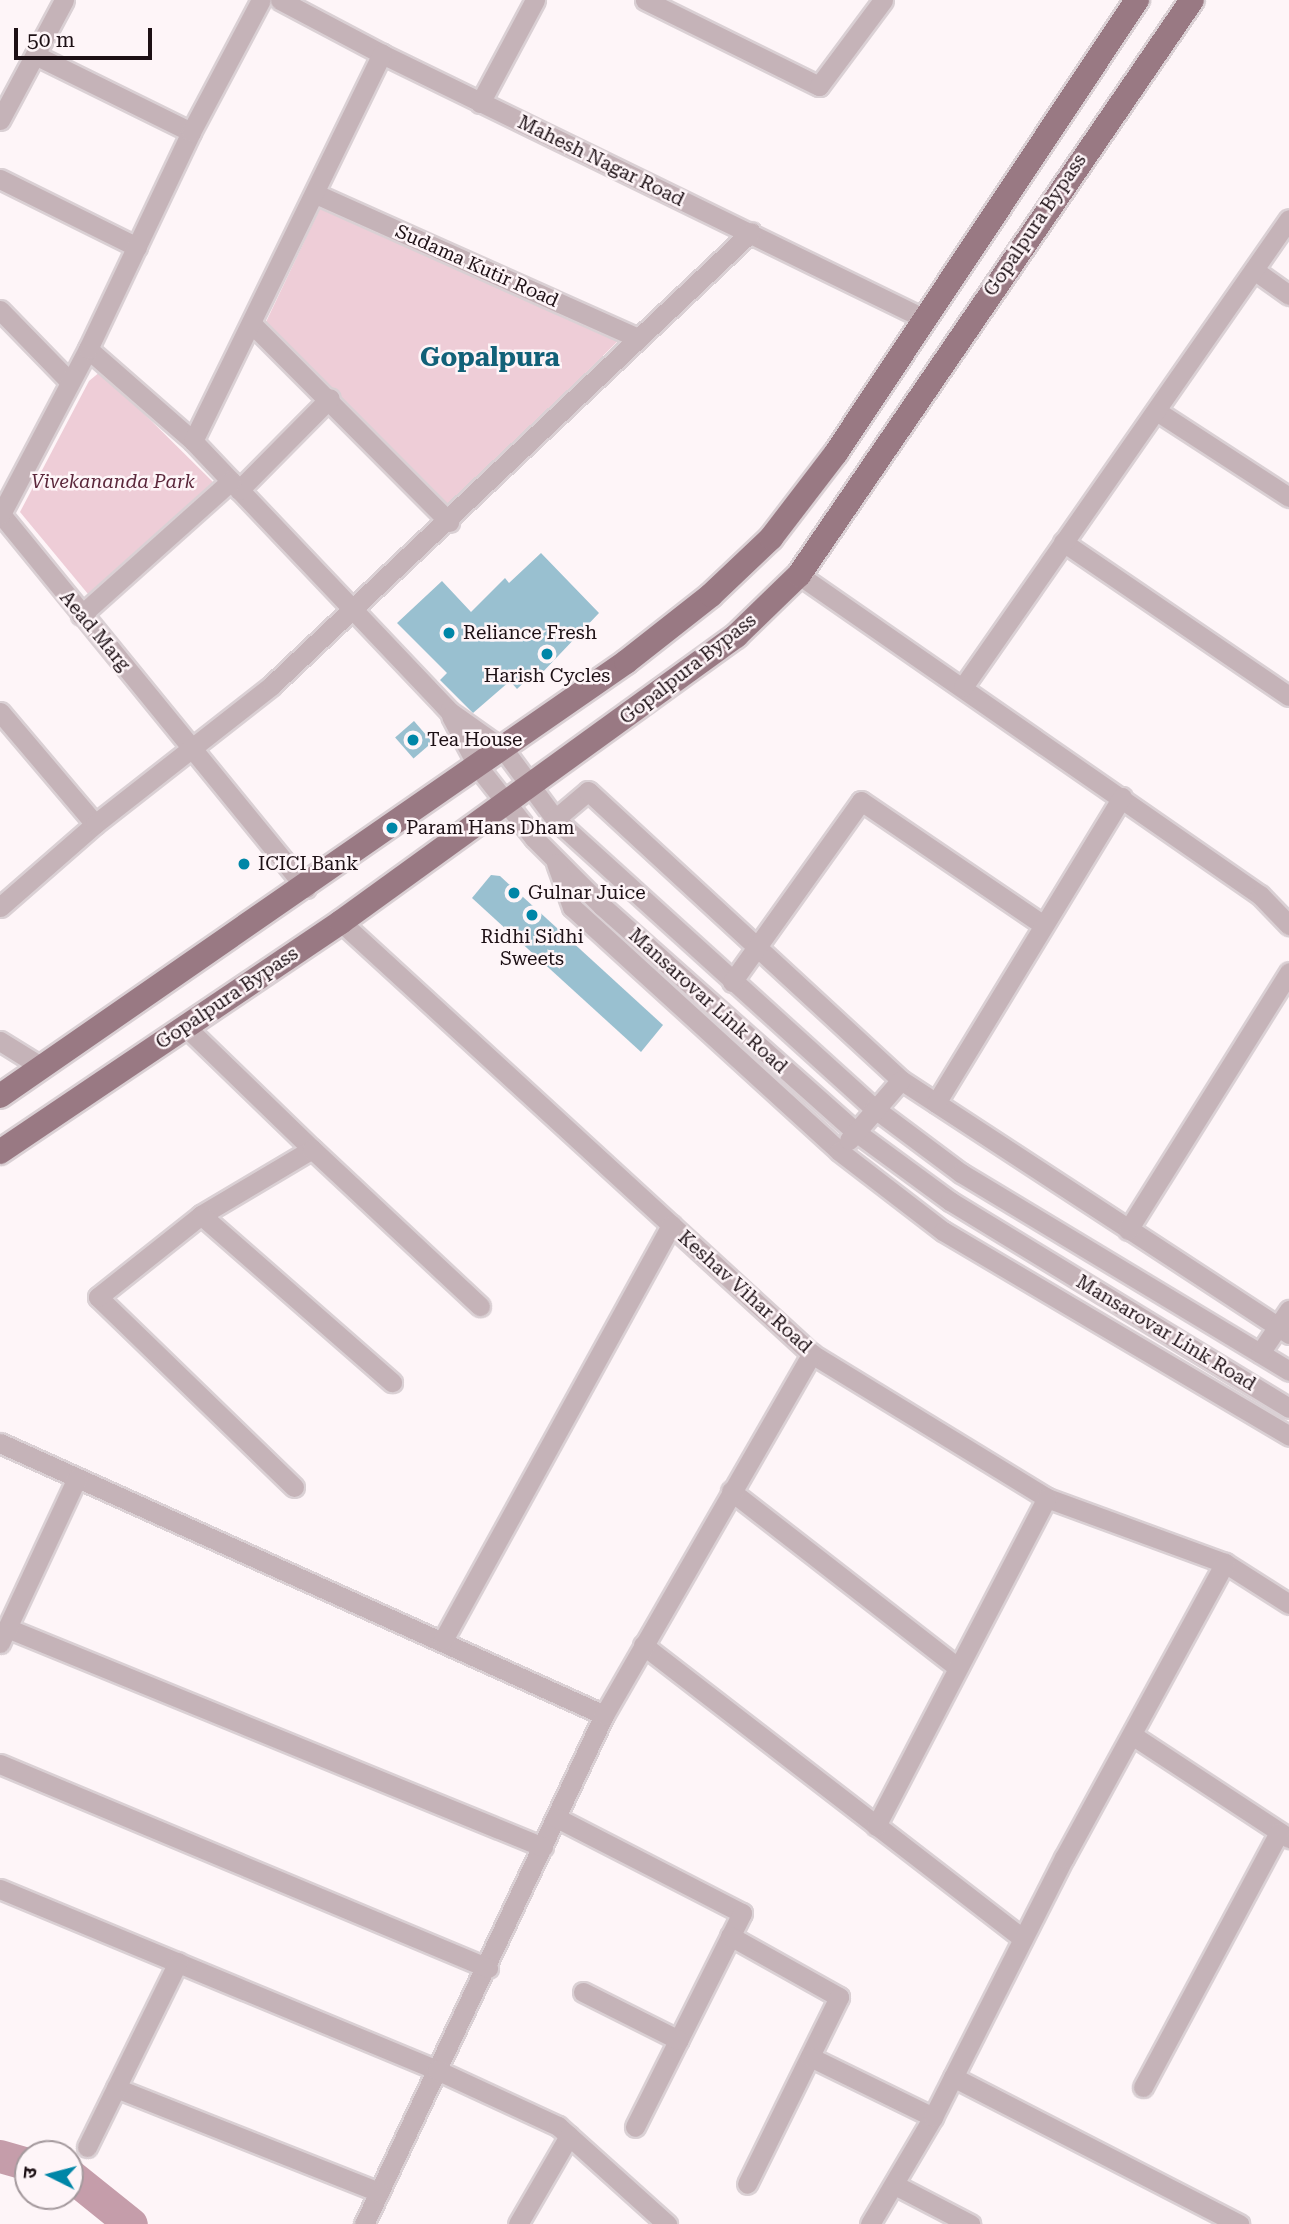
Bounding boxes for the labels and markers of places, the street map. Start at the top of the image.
place label: Reliance Fresh [463,622,597,644]
marker: Reliance Fresh [441,625,457,641]
marker: Harish Cycles [539,646,555,662]
place label: Harish Cycles [484,665,610,687]
place label: Tea House [427,729,522,751]
marker: Tea House [405,732,421,748]
place label: Param Hans Dham [406,817,575,839]
marker: Param Hans Dham [384,820,400,836]
place label: ICICI Bank [258,853,358,875]
marker: ICICI Bank [236,856,252,872]
place label: Gulnar Juice [528,882,646,904]
marker: Gulnar Juice [506,885,522,901]
marker: Ridhi Sidhi Sweets [524,907,540,923]
place label: Ridhi Sidhi Sweets [481,926,583,970]

